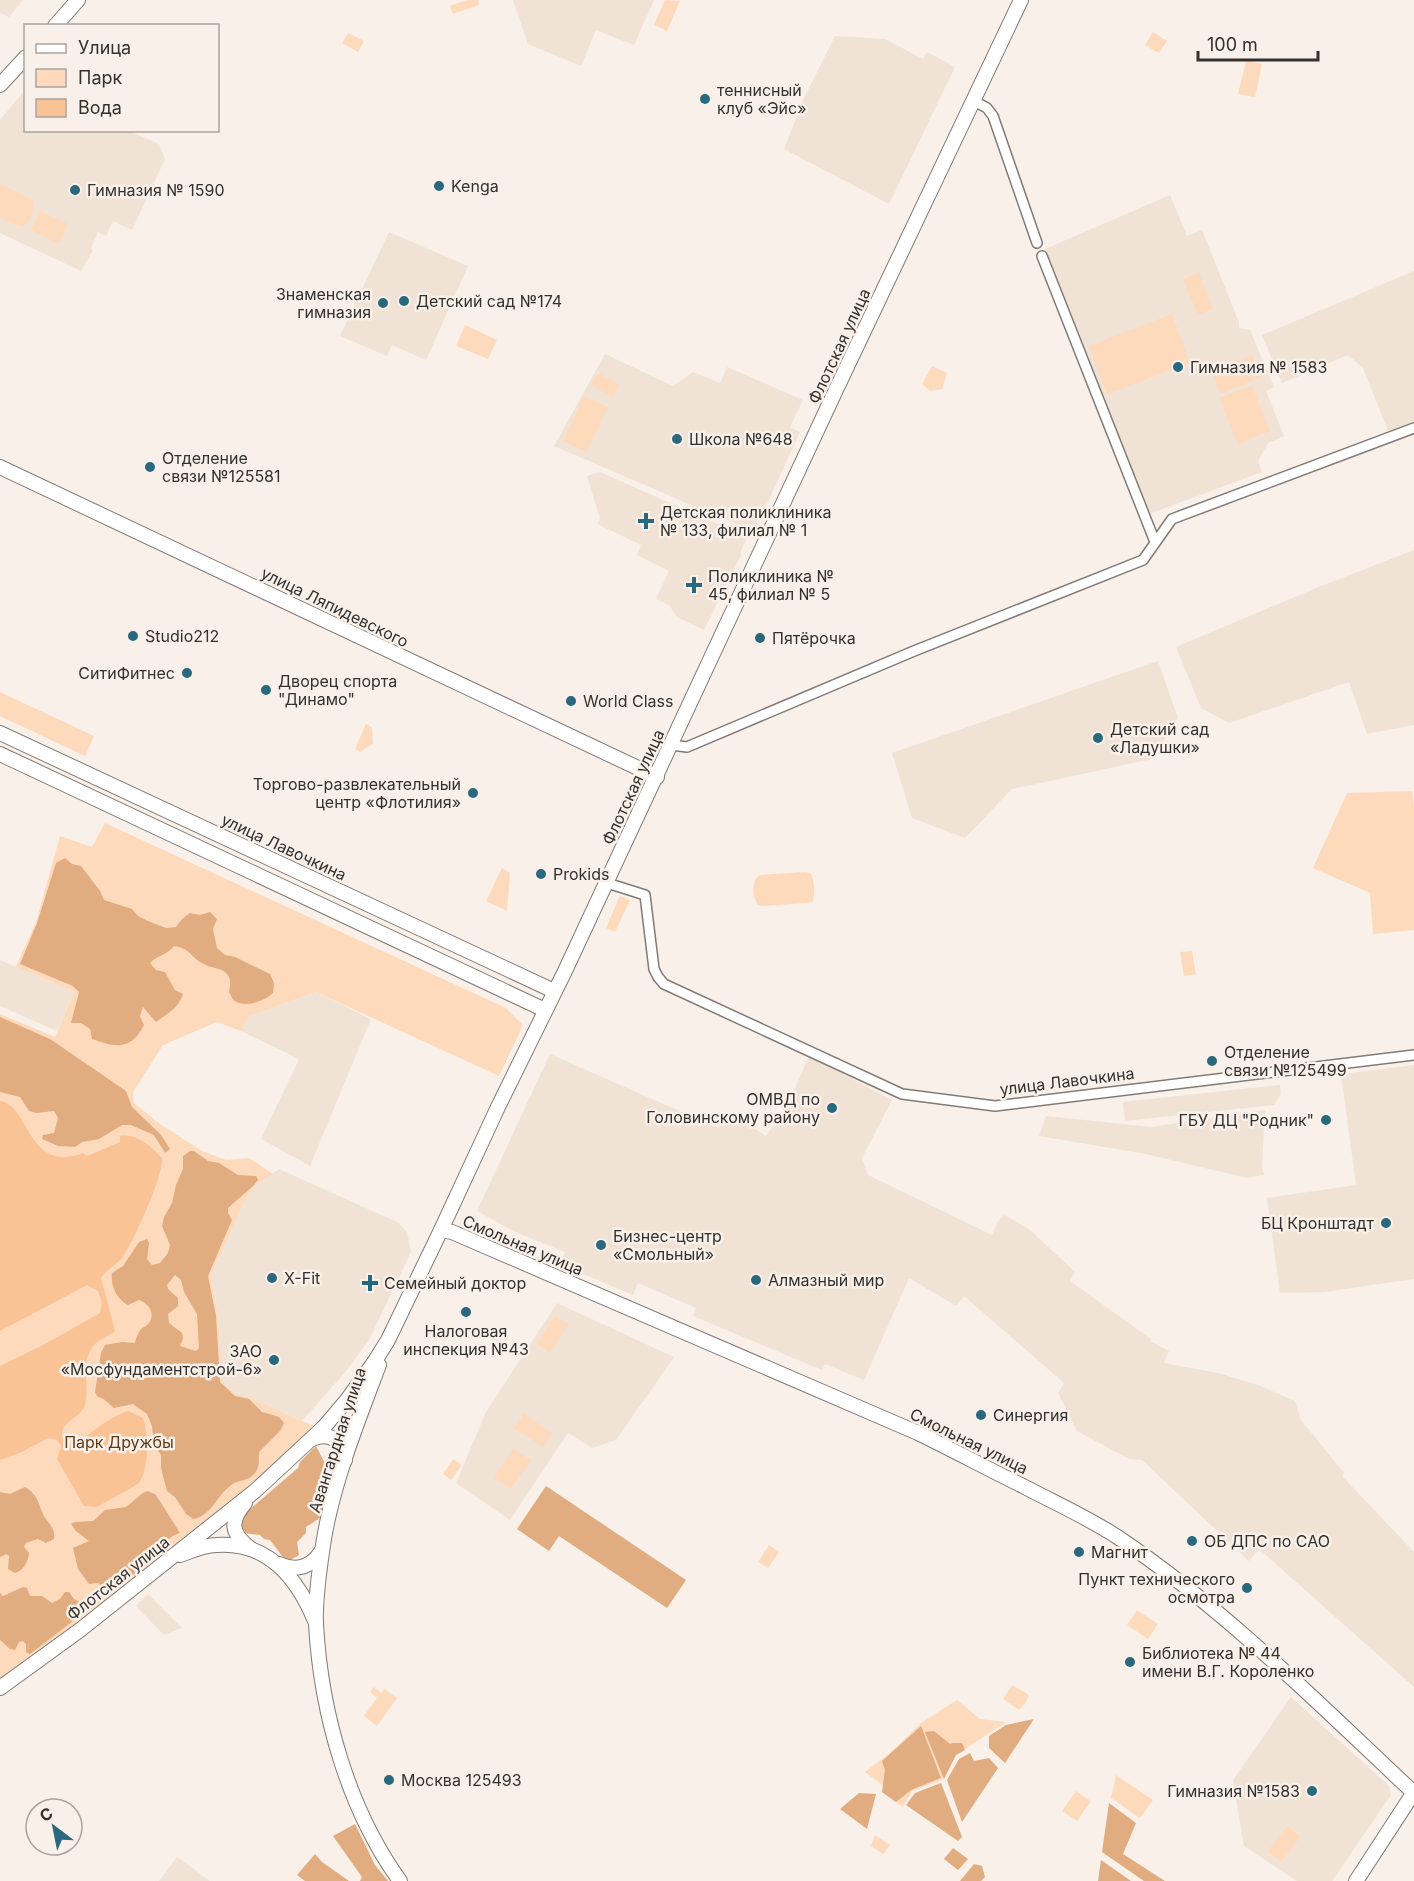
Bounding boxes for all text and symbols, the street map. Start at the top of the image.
legend [24,24,219,132]
scale bar [1198,24,1318,62]
text: 100 m [1207,34,1258,55]
text: Улица [78,37,131,58]
text: Парк [78,67,123,88]
place label: теннисный клуб «Эйс» [717,80,807,118]
marker: теннисный клуб «Эйс» [698,92,712,106]
text: Вода [78,97,122,118]
place label: Kenga [451,176,499,196]
marker: Kenga [432,179,446,193]
place label: Гимназия № 1590 [87,180,225,200]
marker: Гимназия № 1590 [68,183,82,197]
place label: Знаменская гимназия [276,284,371,322]
street label: Флотская улица [804,285,874,407]
place label: Детский сад №174 [416,291,562,311]
marker: Детский сад №174 [397,294,411,308]
marker: Знаменская гимназия [376,296,390,310]
place label: Гимназия № 1583 [1190,357,1327,377]
marker: Гимназия № 1583 [1171,360,1185,374]
place label: Школа №648 [689,429,793,449]
marker: Школа №648 [670,432,684,446]
place label: Отделение связи №125581 [162,448,281,486]
marker: Отделение связи №125581 [143,460,157,474]
place label: Детская поликлиника № 133, филиал № 1 [660,502,831,540]
marker: Детская поликлиника № 133, филиал № 1 [637,512,655,530]
street label: улица Ляпидевского [258,563,412,651]
place label: Поликлиника № 45, филиал № 5 [708,566,834,604]
marker: Поликлиника № 45, филиал № 5 [685,576,703,594]
place label: Studio212 [145,626,219,646]
place label: Пятёрочка [772,628,856,648]
marker: Studio212 [126,629,140,643]
marker: Пятёрочка [753,631,767,645]
place label: СитиФитнес [78,663,175,683]
marker: СитиФитнес [180,666,194,680]
place label: Дворец спорта "Динамо" [278,671,397,709]
marker: Дворец спорта "Динамо" [259,683,273,697]
place label: World Class [583,691,673,711]
marker: World Class [564,694,578,708]
place label: Детский сад «Ладушки» [1110,719,1209,757]
street label: Флотская улица [598,726,668,848]
marker: Детский сад «Ладушки» [1091,731,1105,745]
place label: Торгово-развлекательный центр «Флотилия» [253,774,461,812]
marker: Торгово-развлекательный центр «Флотилия» [466,786,480,800]
street label: улица Лавочкина [218,809,350,885]
place label: Prokids [553,864,609,884]
marker: Prokids [534,867,548,881]
place label: Отделение связи №125499 [1224,1042,1347,1080]
marker: Отделение связи №125499 [1205,1054,1219,1068]
street label: улица Лавочкина [999,1063,1135,1099]
place label: ОМВД по Головинскому району [646,1089,820,1127]
marker: ОМВД по Головинскому району [825,1101,839,1115]
place label: ГБУ ДЦ "Родник" [1178,1110,1314,1130]
marker: ГБУ ДЦ "Родник" [1319,1113,1333,1127]
street label: Смольная улица [460,1211,586,1279]
place label: БЦ Кронштадт [1261,1213,1375,1233]
marker: БЦ Кронштадт [1379,1216,1393,1230]
place label: Бизнес-центр «Смольный» [613,1226,722,1264]
marker: Бизнес-центр «Смольный» [594,1238,608,1252]
place label: X-Fit [284,1268,320,1288]
place label: Алмазный мир [768,1270,884,1290]
marker: X-Fit [265,1271,279,1285]
place label: Семейный доктор [384,1273,526,1293]
marker: Алмазный мир [749,1273,763,1287]
marker: Семейный доктор [361,1274,379,1292]
marker: Налоговая инспекция №43 [459,1305,473,1319]
place label: Налоговая инспекция №43 [403,1321,529,1359]
place label: ЗАО «Мосфундаментстрой-6» [61,1341,262,1379]
marker: ЗАО «Мосфундаментстрой-6» [267,1353,281,1367]
street label: Авангардная улица [304,1365,370,1515]
street label: Смольная улица [907,1404,1031,1478]
place label: Синергия [993,1405,1068,1425]
marker: Синергия [974,1408,988,1422]
park label: Парк Дружбы [64,1432,174,1452]
place label: ОБ ДПС по САО [1204,1531,1330,1551]
street label: Флотская улица [63,1532,173,1624]
marker: ОБ ДПС по САО [1185,1534,1199,1548]
place label: Магнит [1091,1542,1149,1562]
marker: Магнит [1072,1545,1086,1559]
place label: Пункт технического осмотра [1078,1569,1235,1607]
marker: Пункт технического осмотра [1240,1581,1254,1595]
place label: Библиотека № 44 имени В.Г. Короленко [1142,1643,1314,1681]
marker: Библиотека № 44 имени В.Г. Короленко [1123,1655,1137,1669]
place label: Москва 125493 [401,1770,522,1790]
marker: Москва 125493 [382,1773,396,1787]
place label: Гимназия №1583 [1167,1781,1300,1801]
marker: Гимназия №1583 [1305,1784,1319,1798]
north arrow [24,1797,84,1857]
text: С [36,1803,57,1826]

